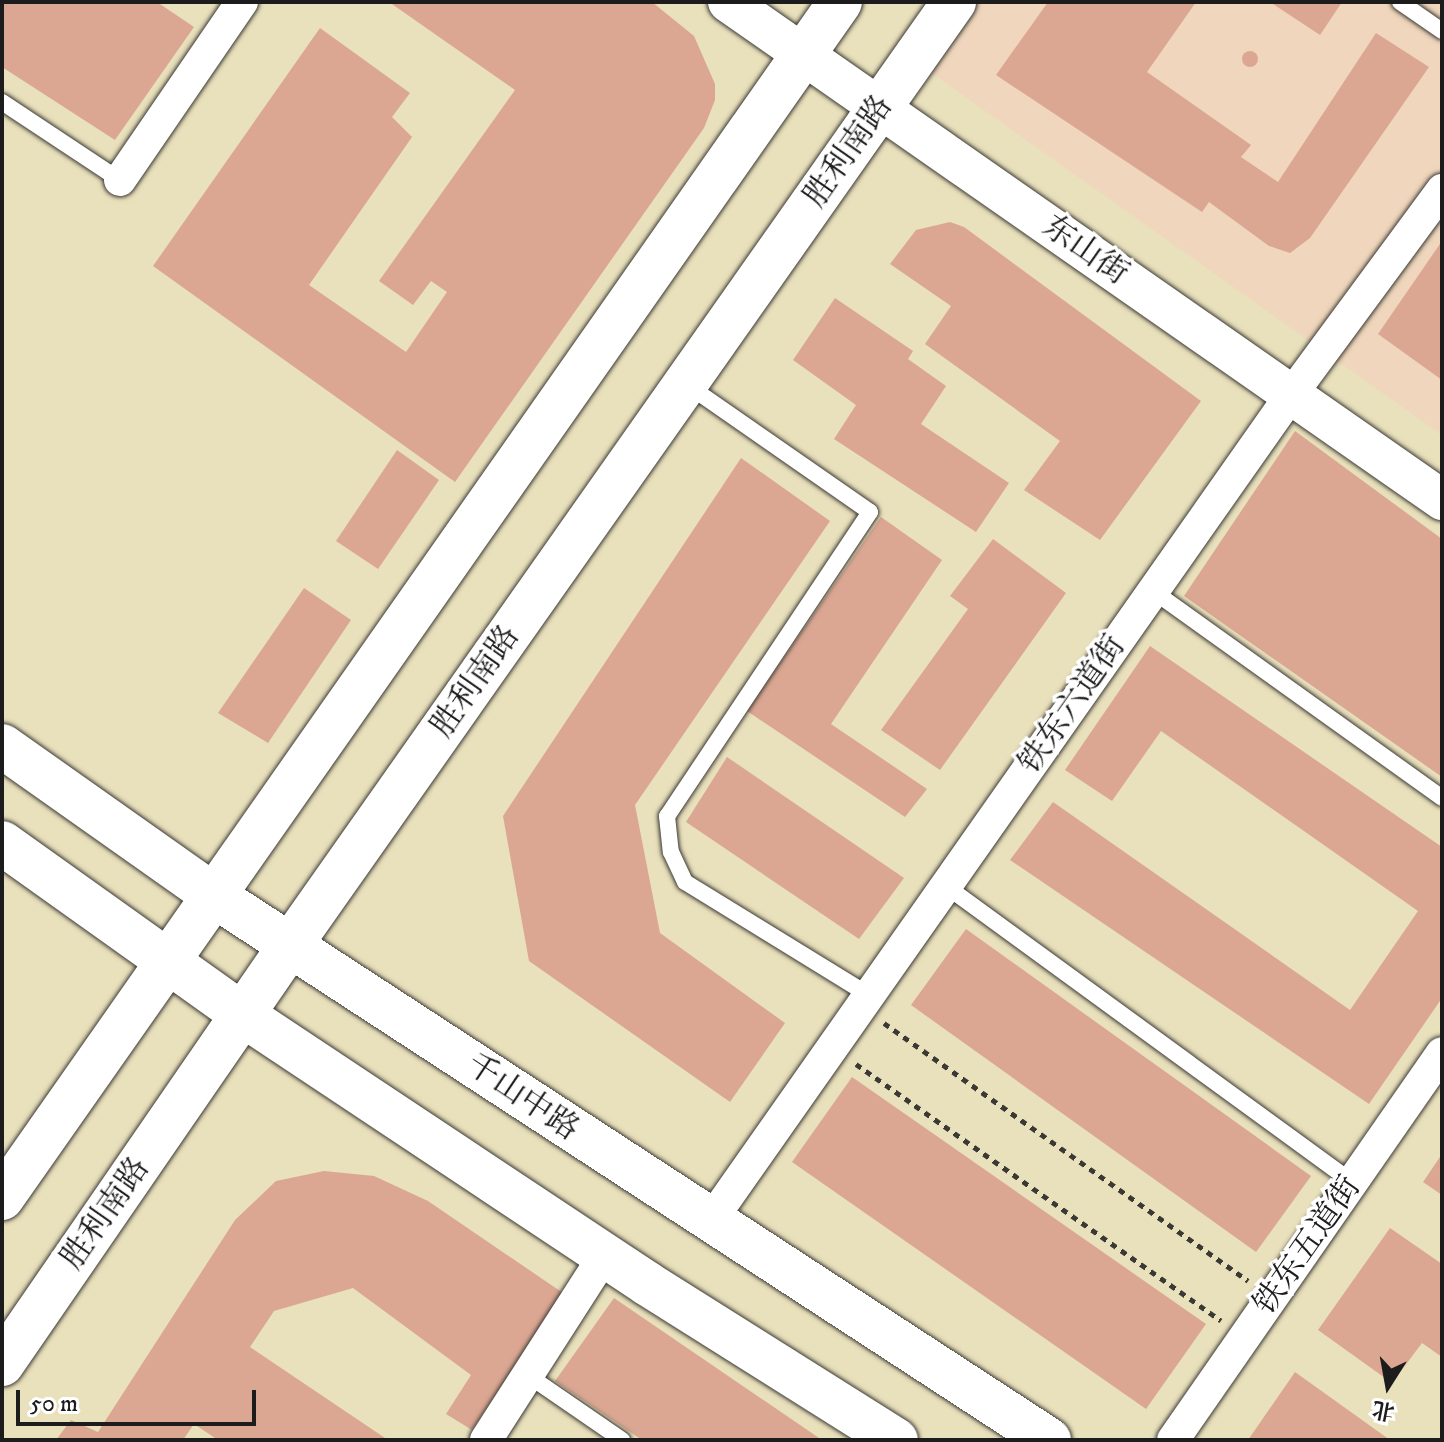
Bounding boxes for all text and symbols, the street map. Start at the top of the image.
street label: 胜利南路 [797,89,901,215]
street label: 东山街 [1035,208,1135,294]
street label: 胜利南路 [424,619,528,745]
street label: 铁东六道街 [1011,628,1135,782]
street label: 千山中路 [458,1046,586,1150]
street label: 胜利南路 [54,1151,158,1277]
street label: 铁东五道街 [1246,1169,1370,1323]
north arrow [1348,1346,1428,1426]
scale bar [20,1374,260,1424]
text: 50 m [30,1389,78,1419]
text: 北 [1370,1395,1397,1425]

